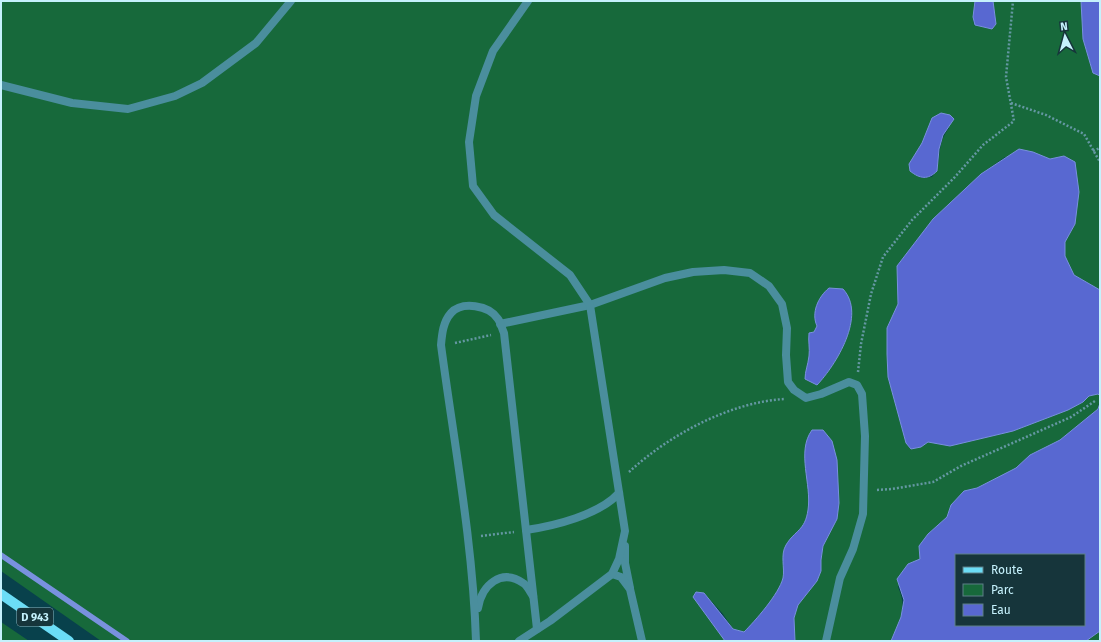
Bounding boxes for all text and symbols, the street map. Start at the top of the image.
north arrow [1045,16,1085,56]
text: N [1060,20,1068,33]
legend [955,554,1085,626]
text: Route [991,563,1023,577]
text: Parc [991,583,1014,597]
text: Eau [991,603,1011,617]
road number: D 943 [17,608,53,626]

